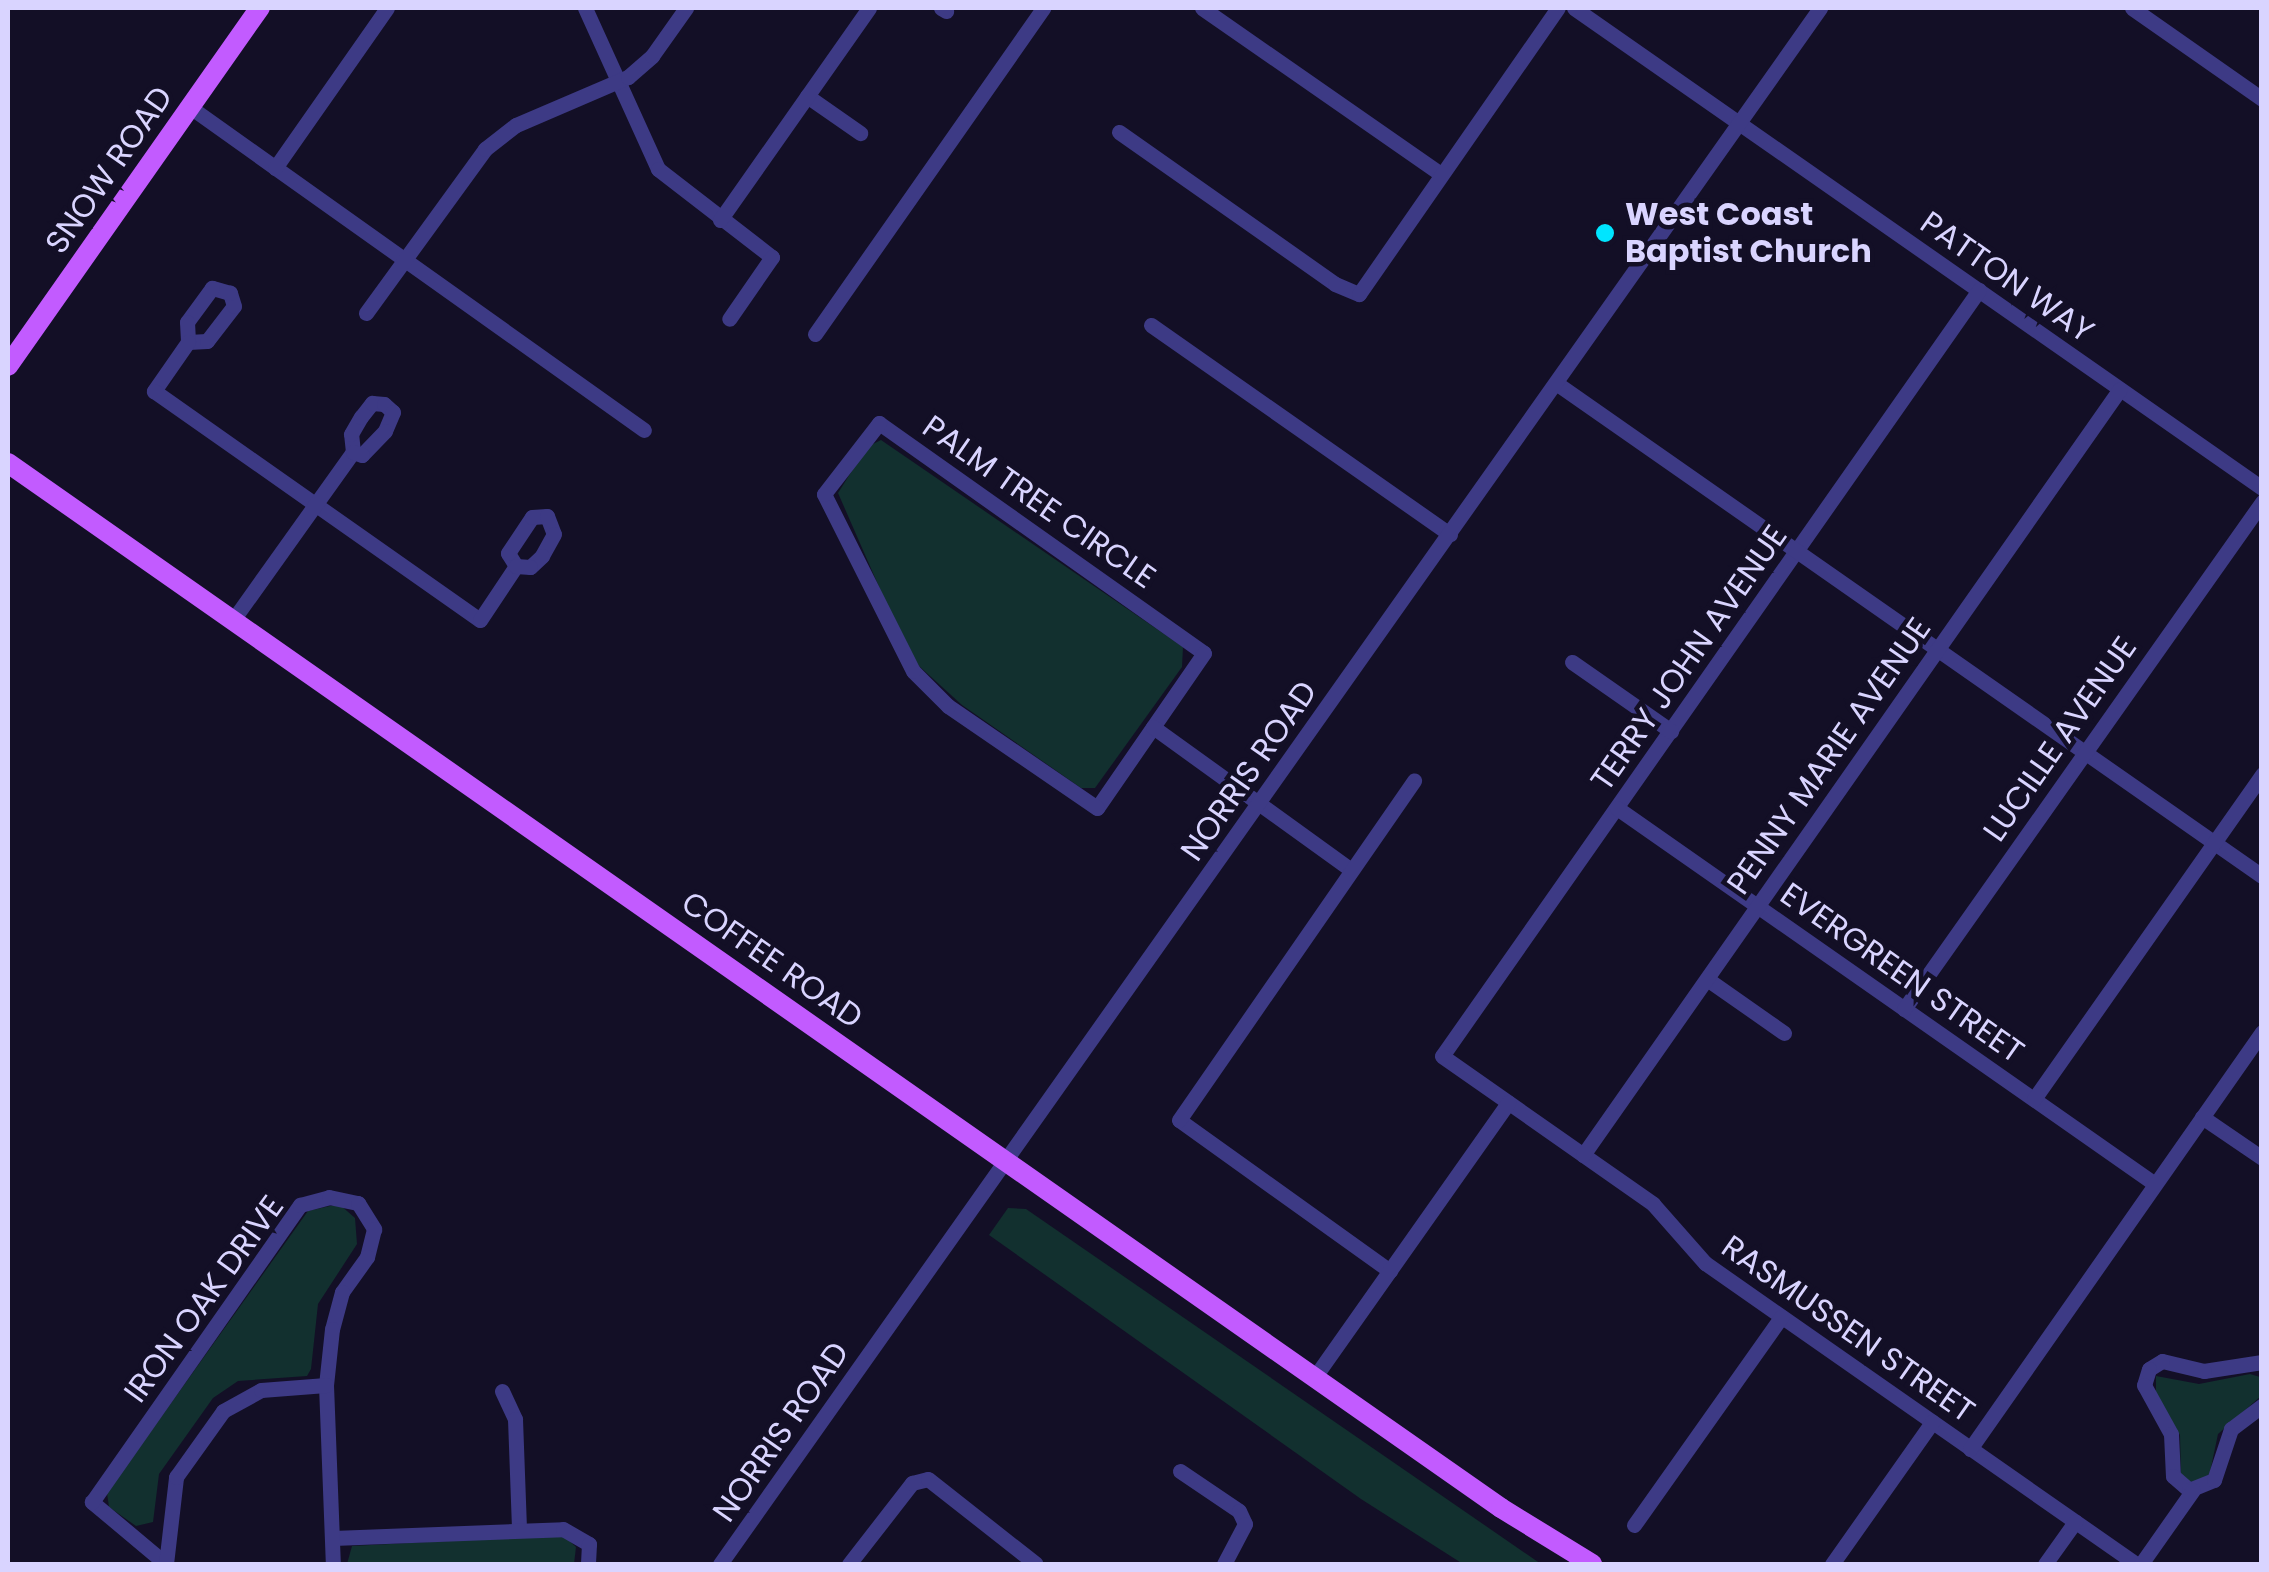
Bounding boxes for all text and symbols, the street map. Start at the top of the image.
street label: SNOW ROAD [37,79,181,261]
place label: West Coast Baptist Church [1625,196,1872,271]
street label: PATTON WAY [1913,203,2101,351]
marker: West Coast Baptist Church [1594,222,1616,244]
street label: PALM TREE CIRCLE [915,407,1163,597]
street label: TERRY JOHN AVENUE [1583,518,1795,798]
street label: PENNY MARIE AVENUE [1719,610,1939,902]
street label: LUCILLE AVENUE [1975,629,2145,849]
street label: NORRIS ROAD [1173,674,1325,868]
street label: EVERGREEN STREET [1773,875,2031,1071]
street label: COFFEE ROAD [674,883,870,1037]
street label: IRON OAK DRIVE [116,1188,292,1410]
street label: RASMUSSEN STREET [1714,1227,1982,1431]
street label: NORRIS ROAD [705,1335,857,1529]

